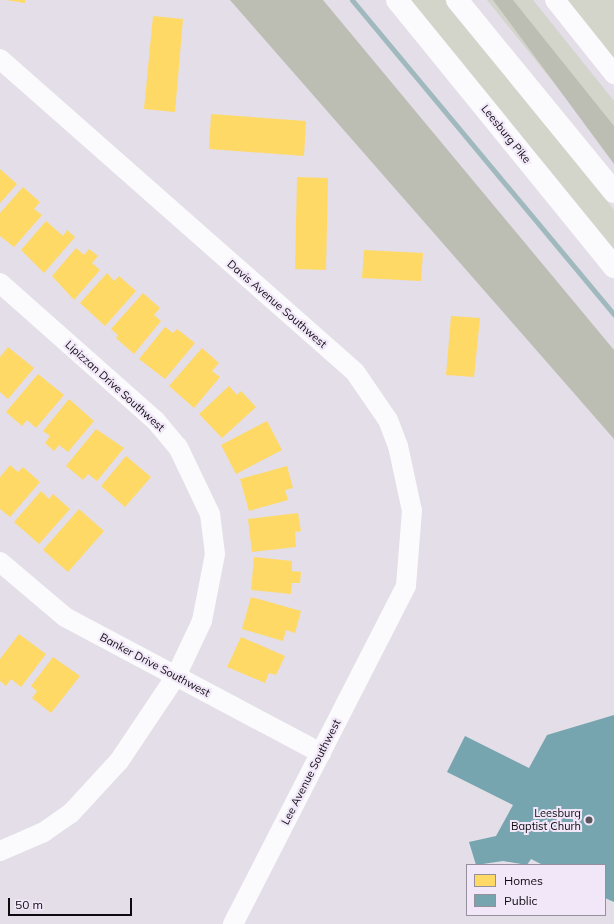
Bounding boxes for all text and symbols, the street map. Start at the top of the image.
street label: Leesburg Pike [479,102,533,166]
street label: Davis Avenue Southwest [225,257,329,351]
street label: Lipizzan Drive Southwest [63,338,167,434]
street label: Banker Drive Southwest [98,630,212,700]
street label: Lee Avenue Southwest [279,717,343,827]
place label: Leesburg Baptist Churh [511,807,581,833]
marker: Leesburg Baptist Churh [584,815,594,825]
legend [466,864,606,916]
text: Homes [504,873,543,888]
scale bar [10,890,134,916]
text: Public [504,893,538,908]
text: 50 m [15,897,43,912]

